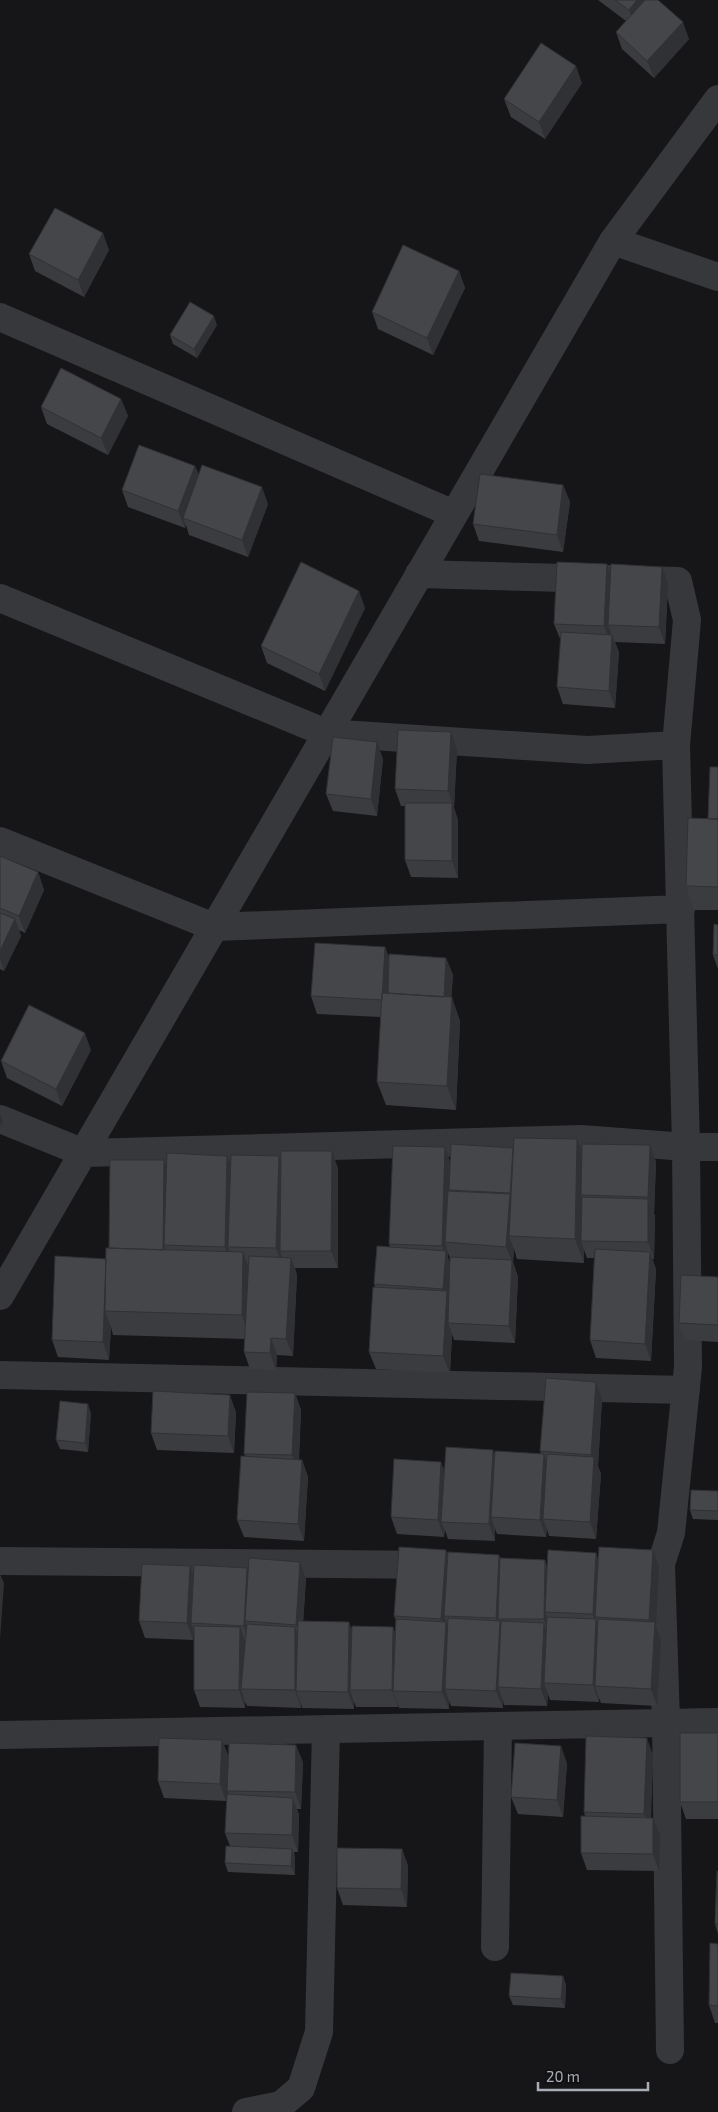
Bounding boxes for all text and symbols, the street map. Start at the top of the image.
scale bar [538,2060,648,2092]
text: 20 m [546,2067,580,2085]

